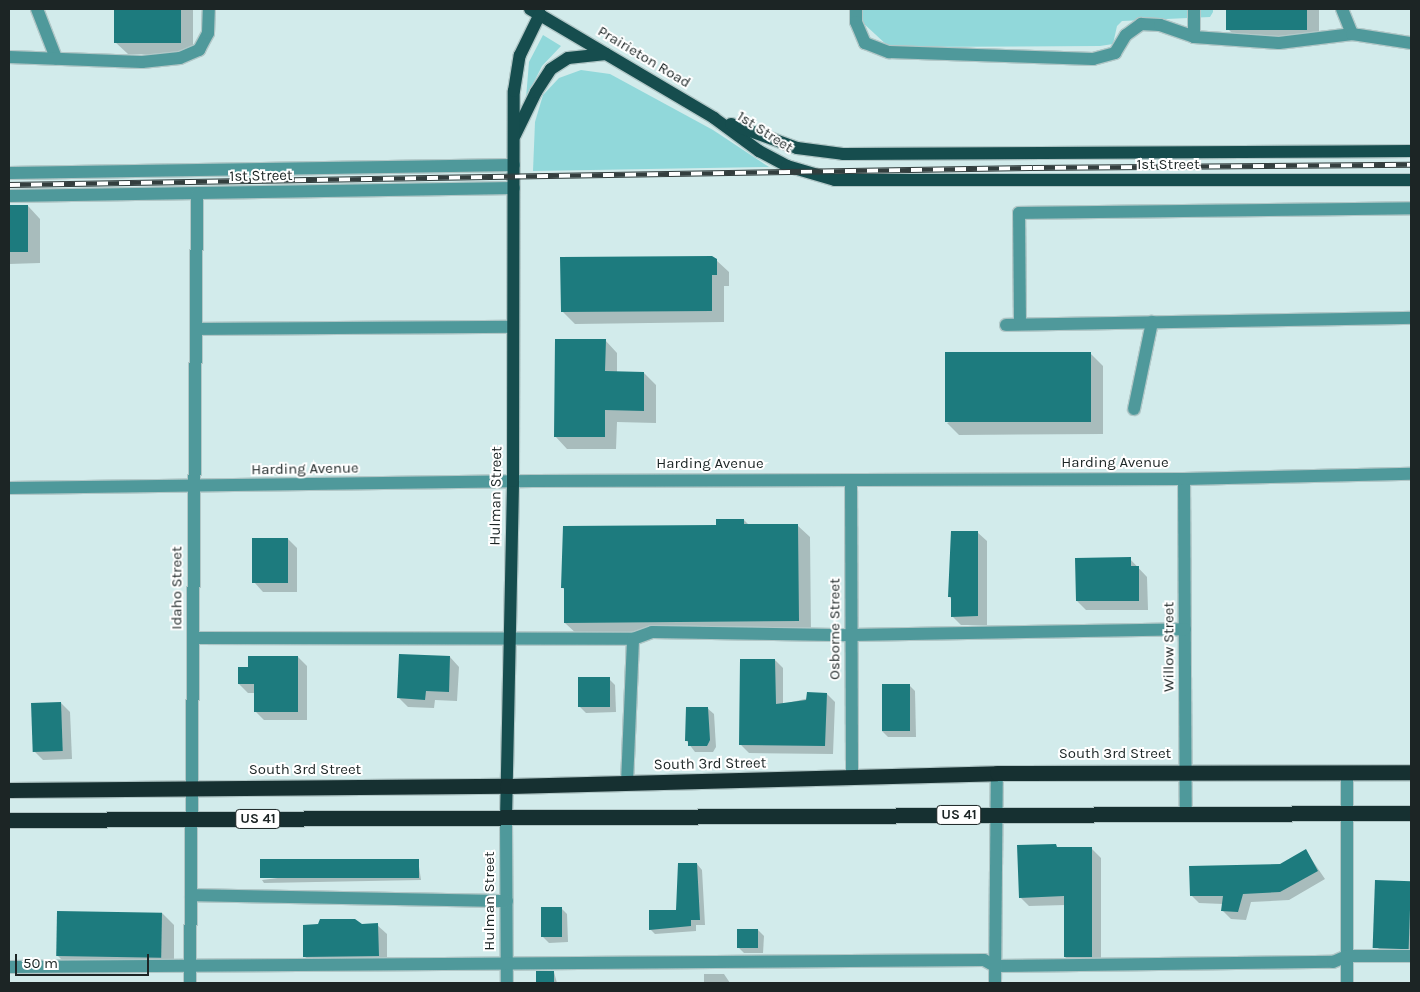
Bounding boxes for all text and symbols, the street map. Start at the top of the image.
street label: Prairieton Road [594,22,694,92]
street label: 1st Street [734,107,796,157]
street label: 1st Street [1136,156,1200,174]
street label: 1st Street [229,166,293,186]
street label: Hulman Street [486,446,506,546]
street label: Harding Avenue [1061,454,1169,472]
street label: Harding Avenue [656,455,764,473]
street label: Harding Avenue [251,459,359,479]
street label: Idaho Street [168,546,186,630]
street label: Osborne Street [826,578,844,680]
street label: Willow Street [1160,602,1178,692]
street label: South 3rd Street [1059,745,1171,763]
street label: South 3rd Street [654,754,766,774]
street label: South 3rd Street [249,761,361,779]
road number: US 41 [935,804,983,826]
road number: US 41 [234,808,282,831]
street label: Hulman Street [481,851,499,951]
scale bar [18,944,151,976]
text: 50 m [23,954,58,972]

